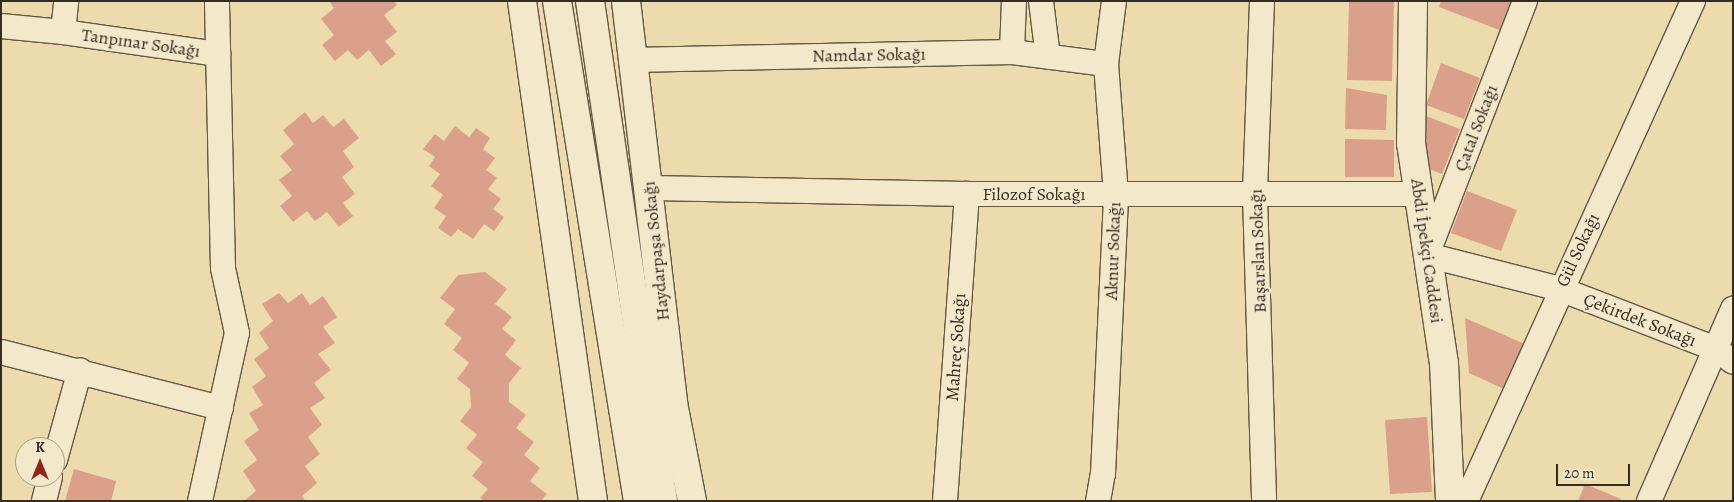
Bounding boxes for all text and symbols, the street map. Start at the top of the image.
street label: Tanpınar Sokağı [80,24,202,62]
street label: Namdar Sokağı [812,43,926,67]
street label: Çatal Sokağı [1450,82,1502,174]
street label: Abdi İpekçi Caddesi [1406,177,1448,325]
street label: Haydarpaşa Sokağı [638,180,674,322]
street label: Filozof Sokağı [982,183,1086,205]
street label: Başarslan Sokağı [1245,189,1271,313]
street label: Aknur Sokağı [1100,201,1126,301]
street label: Gül Sokağı [1552,210,1604,290]
street label: Çekirdek Sokağı [1581,289,1699,351]
street label: Mahreç Sokağı [941,292,971,402]
north arrow [15,437,65,487]
text: K [35,438,45,457]
scale bar [1559,454,1633,486]
text: 20 m [1564,463,1595,483]

